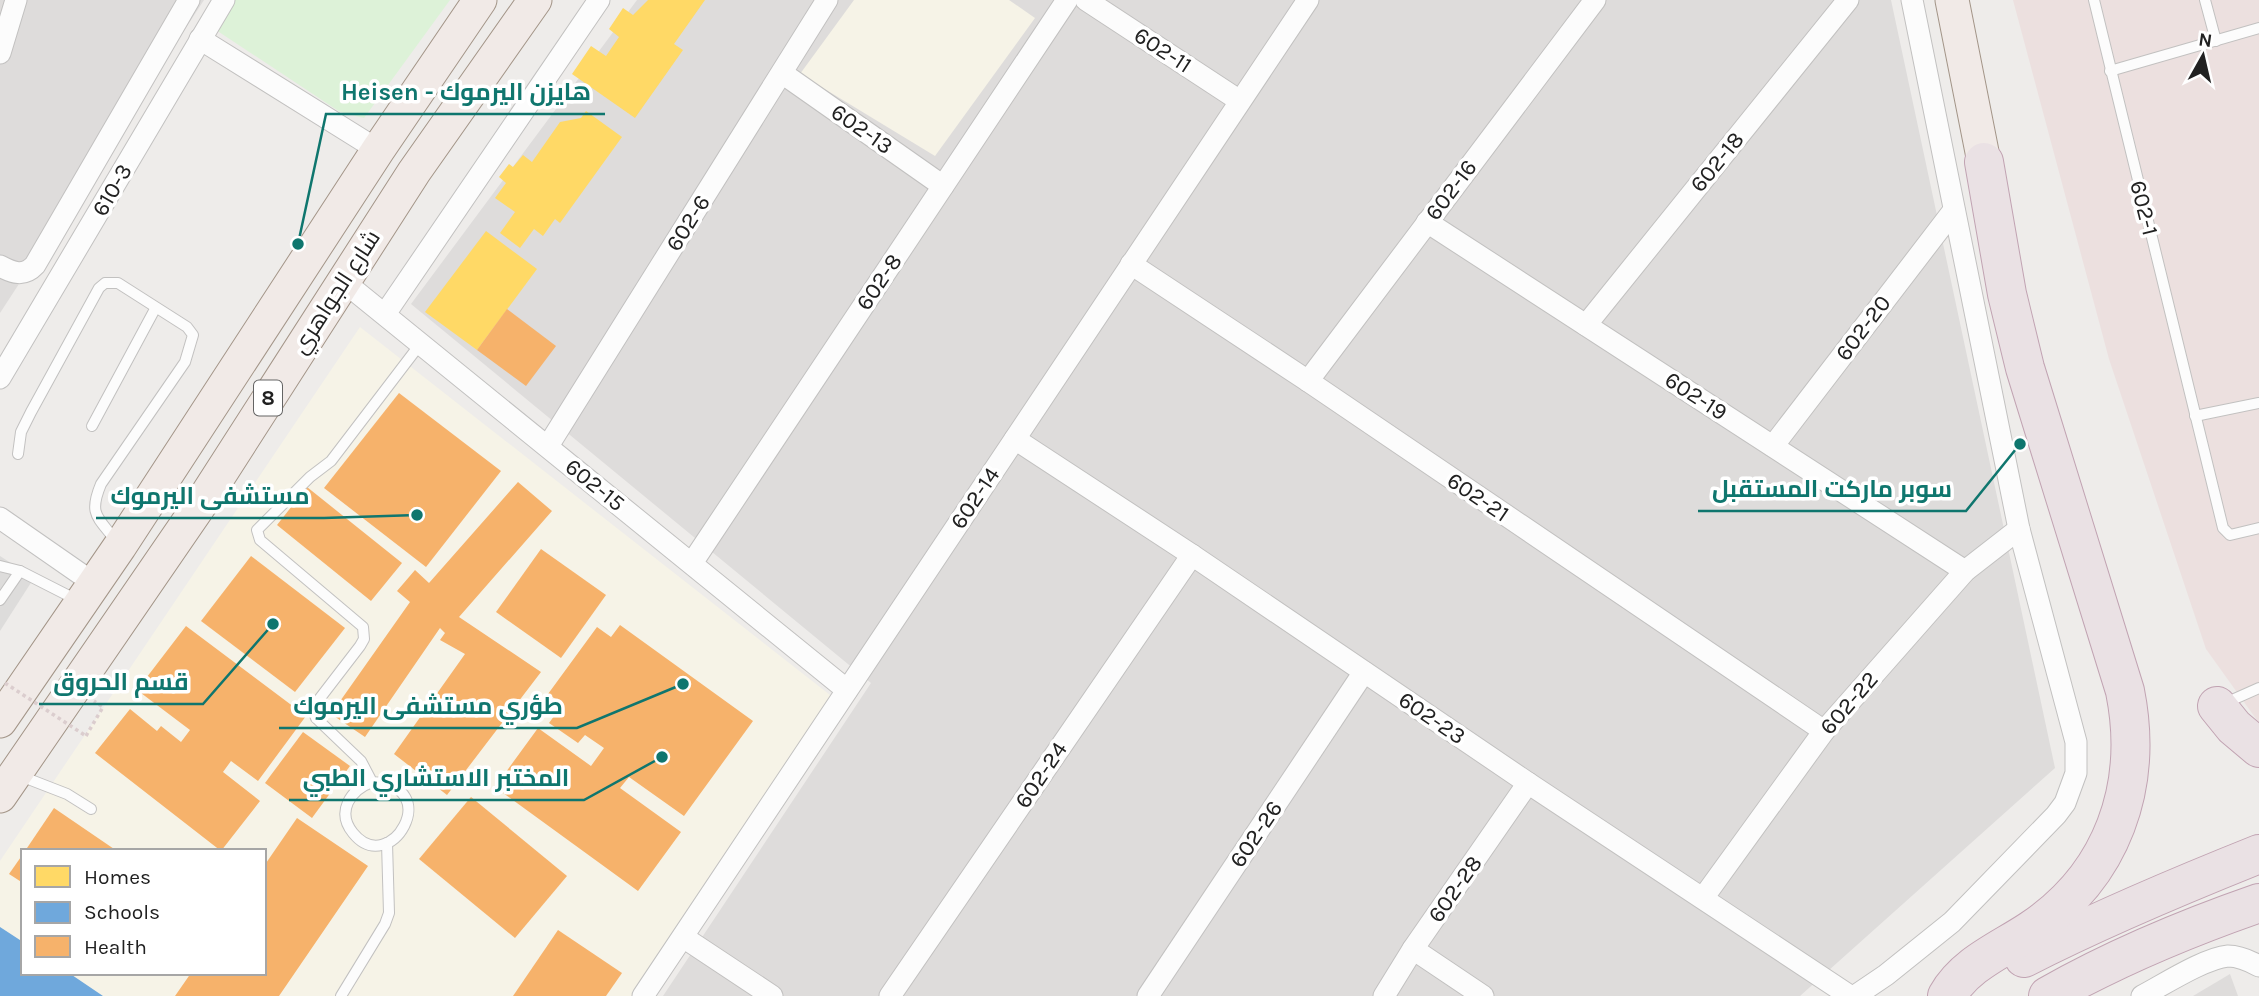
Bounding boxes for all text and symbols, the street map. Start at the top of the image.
street label: 602-11 [1129,21,1197,79]
north arrow [2168,21,2238,91]
text: N [2197,28,2214,52]
callout: Heisen - هايزن اليرموك [326,69,605,114]
text: Heisen - هايزن اليرموك [341,78,591,106]
street label: 602-13 [826,98,898,160]
street label: 602-18 [1685,126,1749,198]
street label: 602-16 [1419,154,1483,226]
street label: 610-3 [86,159,138,221]
street label: 602-1 [2124,178,2164,238]
street label: 602-6 [660,190,716,256]
street label: شارع الجواهري [286,225,389,361]
street label: 602-8 [850,249,908,315]
street label: 602-20 [1830,290,1896,366]
street label: 602-19 [1660,366,1732,426]
road number: 8 [254,380,282,416]
street label: 602-15 [560,453,630,517]
street label: 602-14 [945,462,1005,534]
street label: 602-21 [1442,466,1514,528]
callout: سوبر ماركت المستقبل [1698,466,1966,511]
callout: مستشفى اليرموك [96,473,324,518]
text: سوبر ماركت المستقبل [1712,475,1952,503]
text: مستشفى اليرموك [110,482,310,510]
callout: قسم الحروق [39,659,203,704]
street label: 602-22 [1814,666,1884,740]
text: قسم الحروق [53,668,189,698]
callout: طؤري مستشفى اليرموك [279,683,577,728]
street label: 602-23 [1393,686,1471,750]
text: طؤري مستشفى اليرموك [293,692,563,725]
street label: 602-24 [1009,737,1073,813]
callout: المختبر الاستشاري الطبي [289,755,584,800]
text: المختبر الاستشاري الطبي [303,764,569,797]
street label: 602-26 [1224,796,1288,872]
legend [21,849,266,975]
street label: 602-28 [1422,850,1488,928]
text: Homes [84,865,151,889]
text: Schools [84,900,160,924]
text: Health [84,935,147,959]

